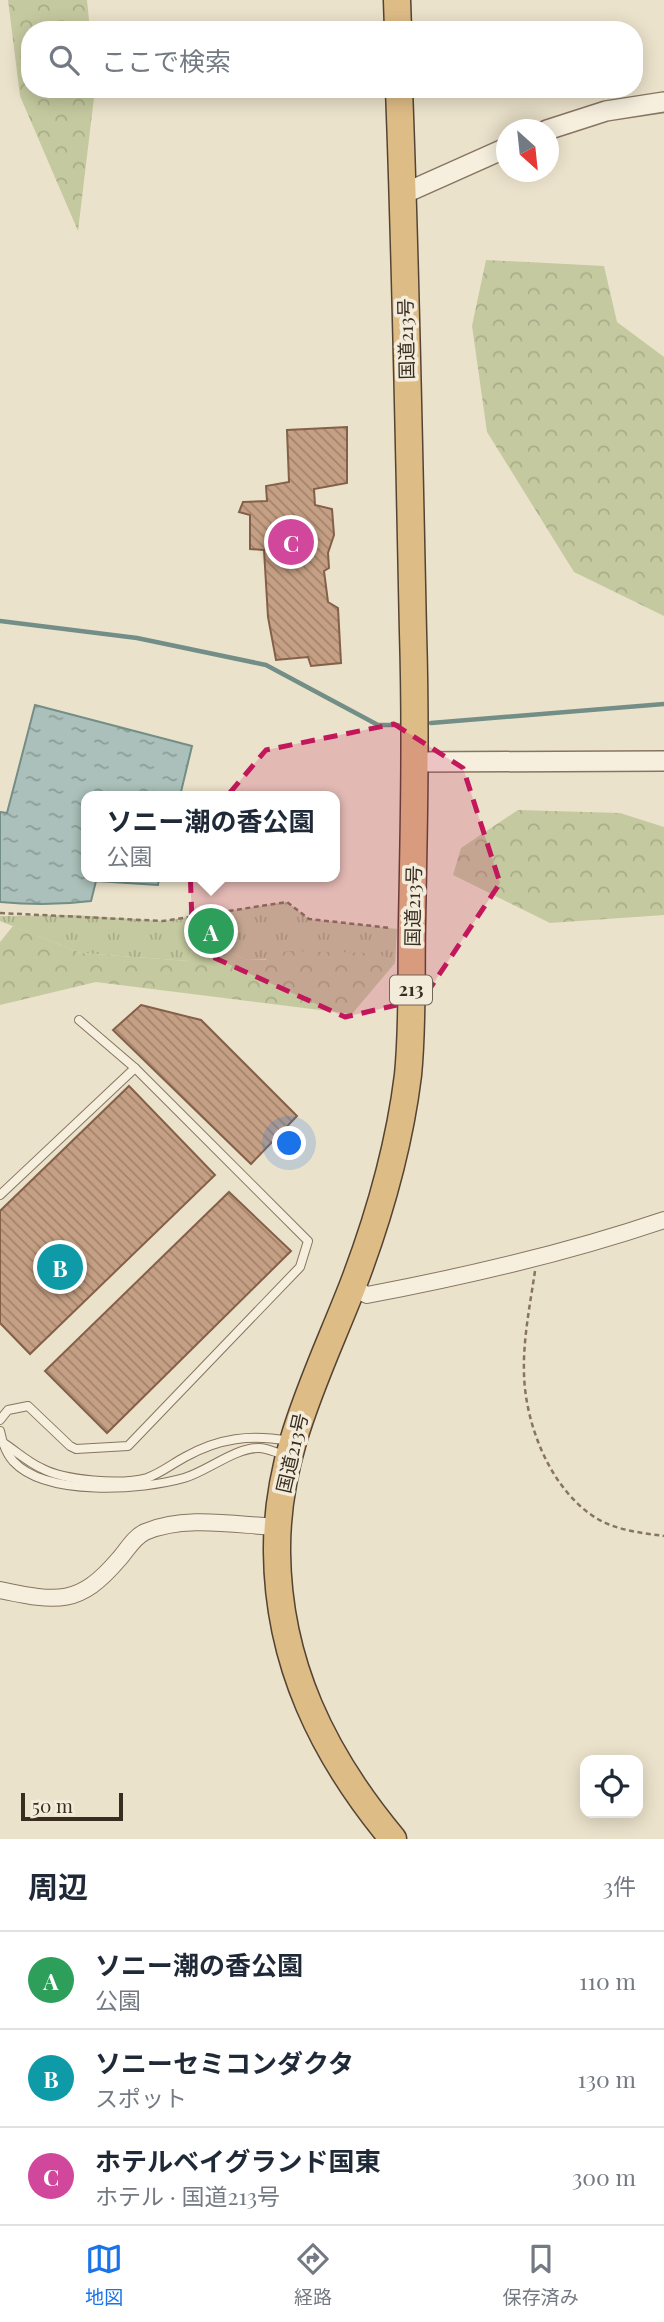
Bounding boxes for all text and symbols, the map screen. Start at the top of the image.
search box [21,21,643,98]
icon: search [45,41,83,79]
text: ここで検索 [101,43,231,78]
north arrow [496,119,559,182]
street label: 国道213号 [391,298,419,380]
pin: C [268,516,314,568]
popup [81,791,340,882]
text: ソニー潮の香公園 [106,803,315,838]
text: 公園 [106,840,152,871]
street label: 国道213号 [398,865,426,947]
pin: A [188,905,234,957]
road number: 213 [390,975,432,1004]
your location [272,1126,306,1160]
pin: B [37,1241,83,1293]
street label: 国道213号 [269,1410,313,1495]
map controls [580,1755,643,1818]
button: locate [580,1755,643,1818]
scale bar [21,1790,122,1822]
text: 50 m [32,1792,73,1818]
text: 周辺 [28,1866,88,1906]
text: 3件 [603,1870,636,1901]
text: ソニー潮の香公園 [95,1947,303,1982]
text: A [43,1965,59,1996]
text: 110 m [579,1965,636,1996]
text: 公園 [95,1984,141,2015]
text: ソニーセミコンダクタ [95,2045,354,2080]
text: B [43,2063,59,2094]
text: 130 m [578,2063,636,2094]
text: スポット [95,2082,187,2113]
text: ホテルベイグランド国東 [95,2143,380,2178]
text: C [43,2161,59,2192]
text: 300 m [572,2161,636,2192]
text: ホテル · 国道213号 [95,2180,280,2211]
tab: 地図 [85,2240,123,2309]
tab: 経路 [294,2240,332,2309]
tab: 保存済み [503,2240,579,2309]

